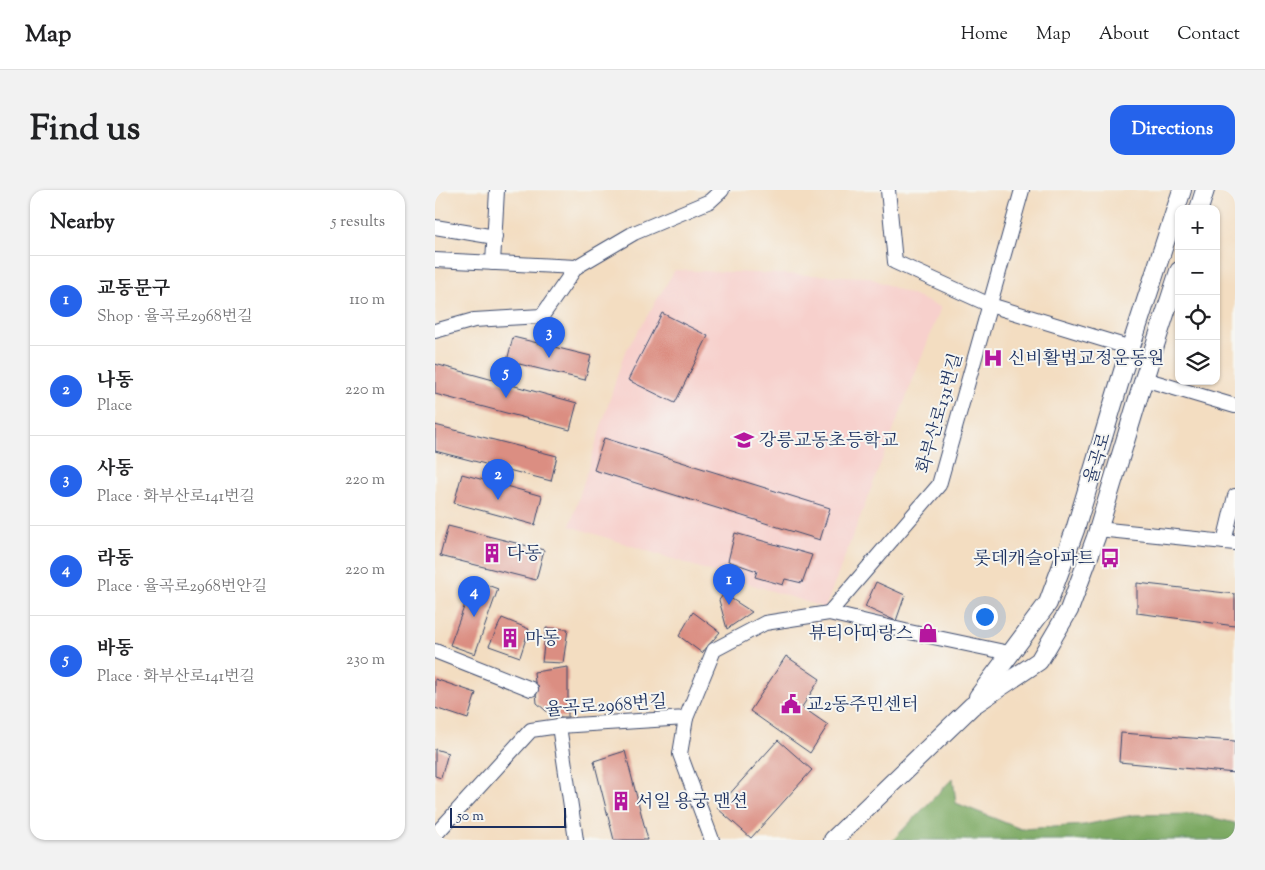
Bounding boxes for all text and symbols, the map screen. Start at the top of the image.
text: Map [25,18,71,52]
text: Home [961,22,1008,48]
text: Map [1036,22,1071,48]
text: About [1099,22,1149,48]
text: Contact [1177,22,1240,48]
text: Find us [30,105,140,156]
button: Directions [1110,105,1235,155]
map controls [1175,205,1220,385]
button: + [1175,205,1220,250]
text: Nearby [50,208,115,238]
text: 5 results [331,211,385,234]
button: − [1175,250,1220,295]
text: 교동문구 [97,276,170,303]
text: 1 [63,289,69,312]
text: 110 m [349,289,385,312]
button: locate [1175,295,1220,340]
text: Shop · 율곡로2968번길 [97,306,253,329]
pin: 3 [533,317,565,358]
button: layers [1175,340,1220,385]
hospital icon: 신비활법교정운동원 [982,347,1004,369]
place label: 신비활법교정운동원 [1008,347,1165,373]
street label: 화부산로131번길 [911,350,970,477]
pin: 5 [490,357,522,398]
text: 나동 [97,368,134,395]
text: 2 [62,379,70,402]
text: 220 m [345,379,385,402]
text: Place [97,395,132,418]
school or university icon: 강릉교동초등학교 [733,429,755,451]
place label: 강릉교동초등학교 [759,429,899,455]
street label: 율곡로 [1079,430,1119,487]
text: 사동 [97,456,134,483]
pin: 2 [482,459,514,500]
text: 3 [63,469,69,492]
text: 220 m [345,469,385,492]
text: Place · 화부산로141번길 [97,486,255,509]
building icon: 다동 [481,542,503,564]
place label: 다동 [507,542,542,568]
text: 라동 [97,546,134,573]
place label: 롯데캐슬아파트 [973,547,1096,573]
bus stop icon: 롯데캐슬아파트 [1099,547,1121,569]
text: 4 [62,559,70,582]
text: 220 m [345,559,385,582]
pin: 1 [713,564,745,605]
text: Place · 율곡로2968번안길 [97,576,267,599]
pin: 4 [458,576,490,617]
your location [972,604,998,630]
place label: 뷰티아띠랑스 [809,622,914,648]
shop icon: 뷰티아띠랑스 [917,622,939,644]
building icon: 마동 [499,627,521,649]
place label: 마동 [525,627,560,653]
text: 바동 [97,636,134,663]
text: 5 [63,649,69,672]
text: 230 m [346,649,385,672]
text: Place · 화부산로141번길 [97,666,255,689]
street label: 율곡로2968번길 [544,690,668,724]
public building icon: 교2동주민센터 [780,693,802,715]
place label: 교2동주민센터 [806,693,919,719]
building icon: 서일 용궁 맨션 [610,790,632,812]
place label: 서일 용궁 맨션 [636,790,748,816]
scale bar [450,805,566,828]
text: 50 m [457,807,484,827]

